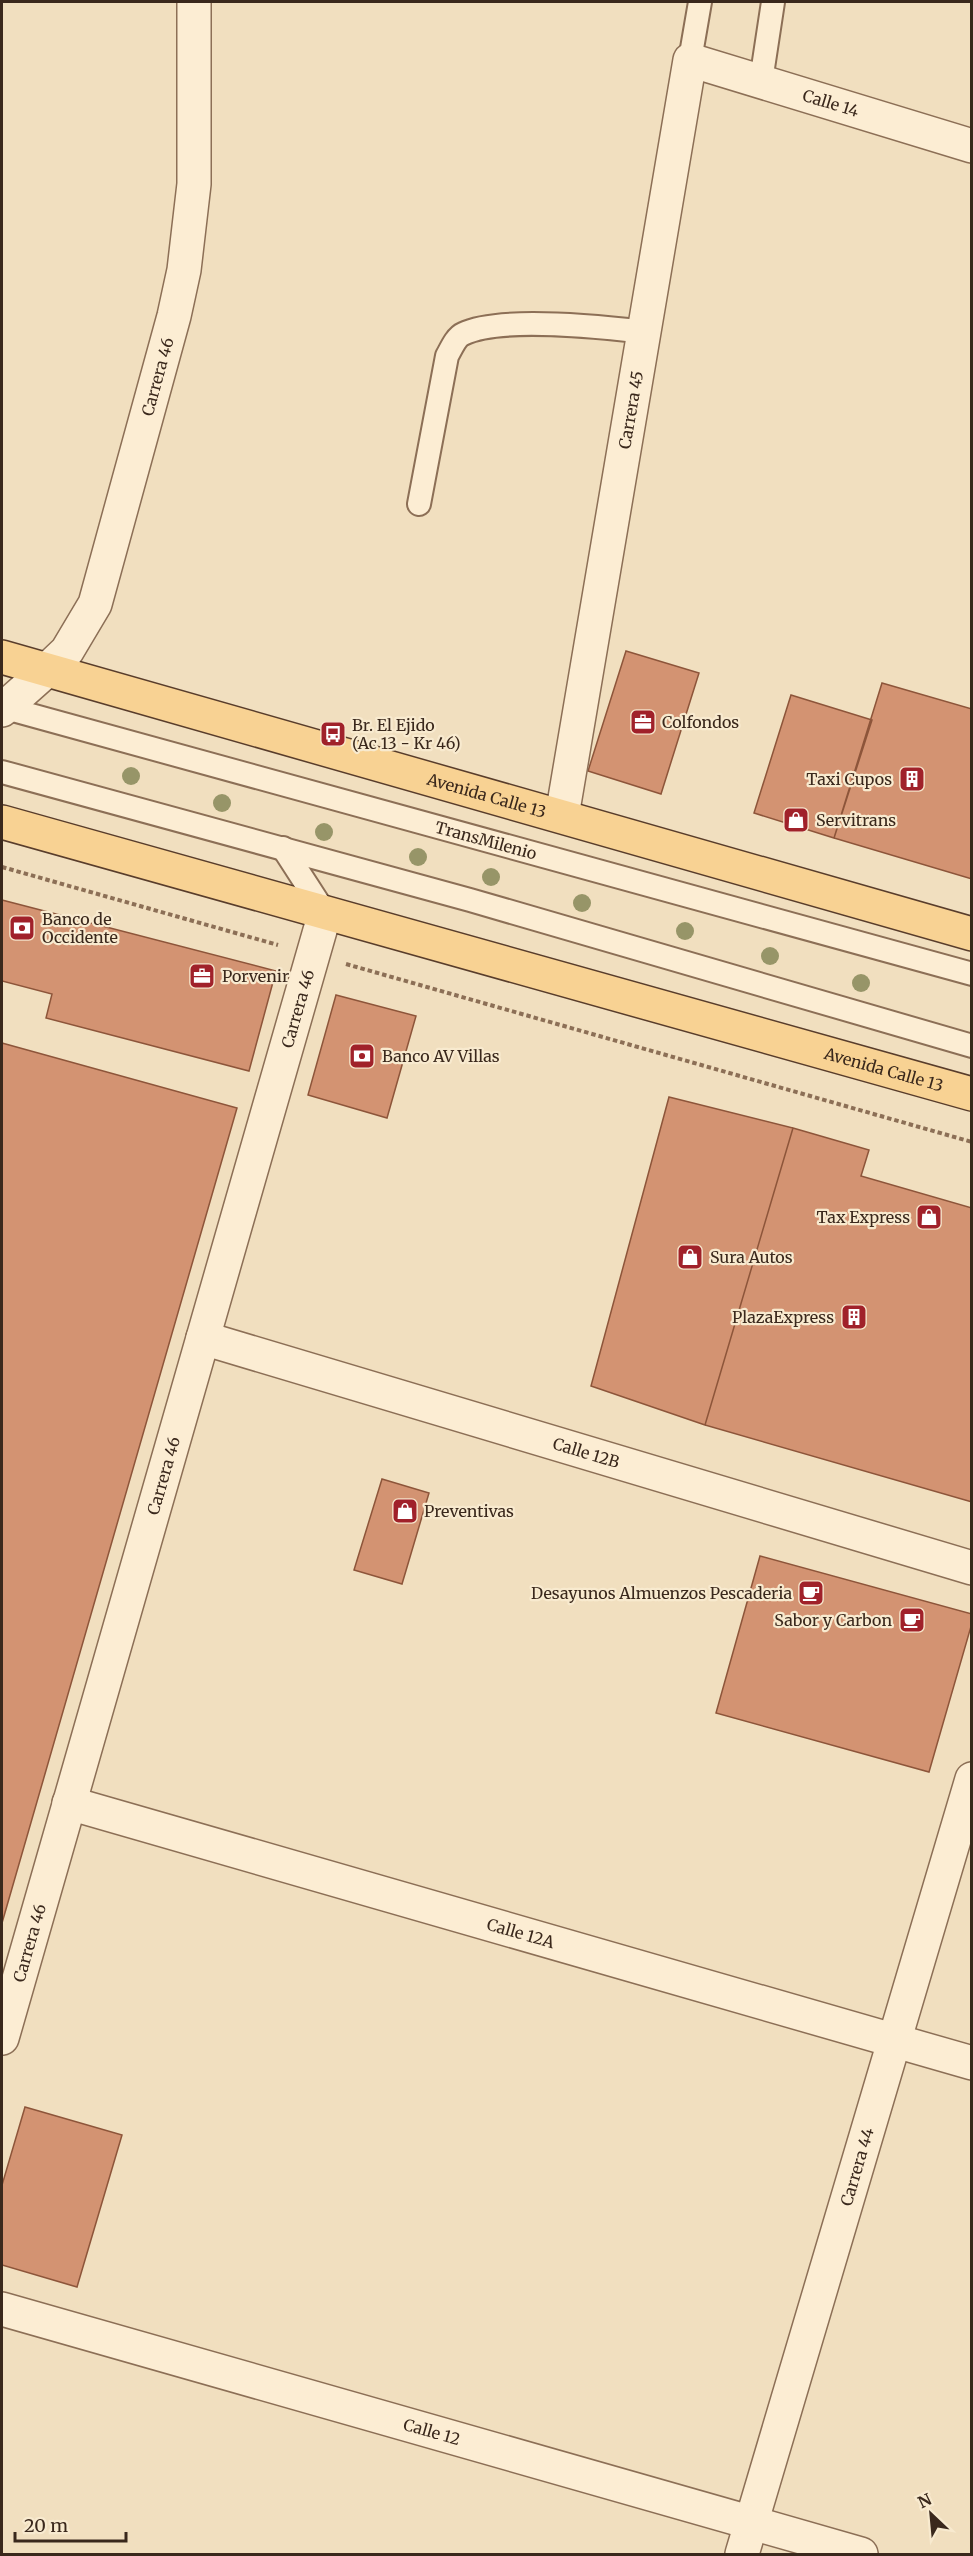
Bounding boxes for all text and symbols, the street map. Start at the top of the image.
street label: Calle 14 [800,85,861,121]
street label: Carrera 46 [137,335,178,418]
street label: Carrera 45 [614,369,647,450]
office icon: Colfondos [628,707,658,737]
place label: Colfondos [662,712,739,732]
place label: Br. El Ejido (Ac 13 - Kr 46) [352,715,461,753]
bus stop icon: Br. El Ejido (Ac 13 - Kr 46) [318,719,348,749]
building icon: Taxi Cupos [897,764,927,794]
street label: Avenida Calle 13 [424,769,548,822]
place label: Taxi Cupos [806,769,892,789]
shop icon: Servitrans [781,805,811,835]
place label: Servitrans [816,810,896,830]
street label: TransMilenio [433,817,539,864]
place label: Banco de Occidente [42,909,118,947]
bank icon: Banco de Occidente [7,913,37,943]
office icon: Porvenir [187,961,217,991]
place label: Porvenir [222,966,289,986]
street label: Carrera 46 [277,967,318,1050]
bank icon: Banco AV Villas [347,1041,377,1071]
street label: Avenida Calle 13 [821,1043,946,1096]
place label: Banco AV Villas [382,1046,500,1066]
shop icon: Tax Express [914,1202,944,1232]
place label: Tax Express [816,1207,910,1227]
shop icon: Sura Autos [675,1242,705,1272]
place label: Sura Autos [710,1247,793,1267]
building icon: PlazaExpress [839,1302,869,1332]
place label: PlazaExpress [732,1307,834,1327]
street label: Calle 12B [551,1433,622,1472]
street label: Carrera 46 [143,1434,184,1517]
shop icon: Preventivas [390,1496,420,1526]
place label: Preventivas [424,1501,514,1521]
cafe icon: Desayunos Almuenzos Pescaderia [796,1578,826,1608]
place label: Desayunos Almuenzos Pescaderia [531,1583,792,1603]
cafe icon: Sabor y Carbon [897,1605,927,1635]
place label: Sabor y Carbon [774,1610,892,1630]
street label: Carrera 46 [9,1901,50,1984]
street label: Calle 12A [485,1914,557,1952]
street label: Carrera 44 [836,2125,878,2208]
street label: Calle 12 [401,2414,462,2449]
north arrow [901,2484,961,2544]
text: N [914,2489,935,2512]
scale bar [15,2505,126,2543]
text: 20 m [24,2514,68,2537]

